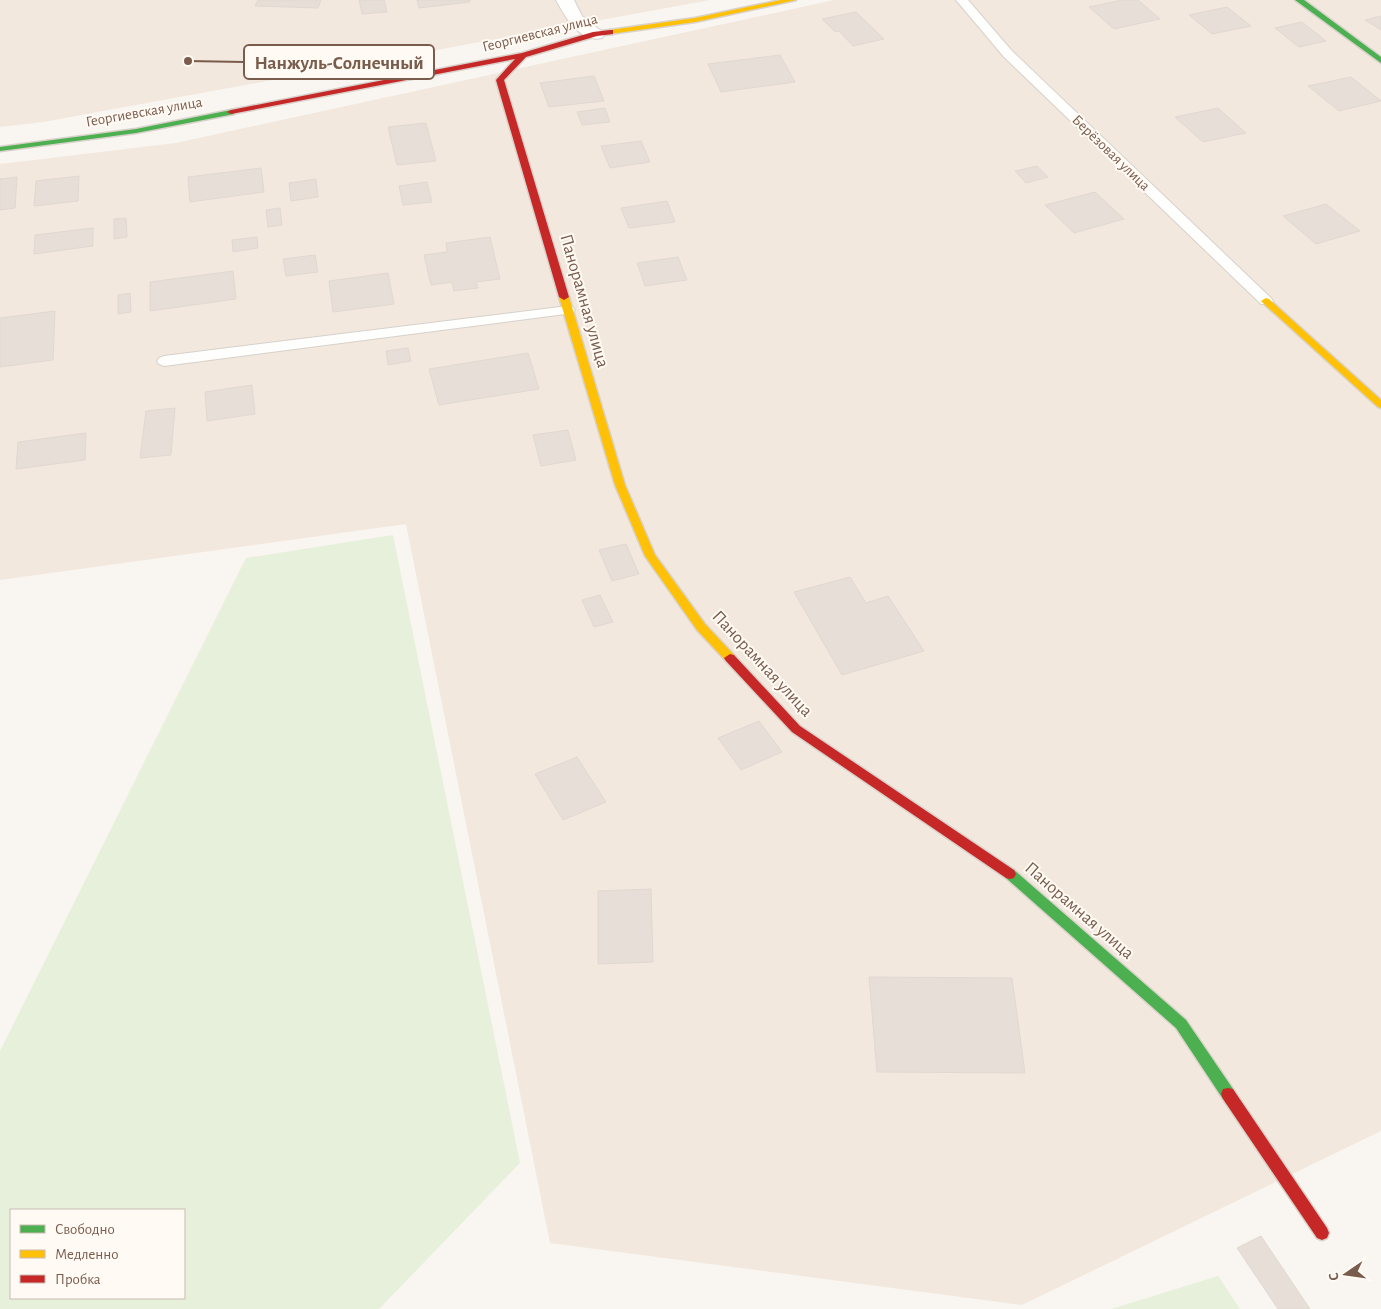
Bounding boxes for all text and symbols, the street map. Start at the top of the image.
street label: Георгиевская улица [481,11,599,55]
callout: Нанжуль-Солнечный [244,45,434,79]
text: Нанжуль-Солнечный [254,54,424,73]
street label: Георгиевская улица [85,94,204,130]
street label: Берёзовая улица [1069,112,1153,194]
street label: Панорамная улица [556,232,612,370]
street label: Панорамная улица [708,607,816,721]
street label: Панорамная улица [1021,859,1137,963]
legend [10,1209,185,1299]
text: Свободно [55,1222,115,1237]
text: Медленно [55,1247,119,1262]
north arrow [1321,1249,1371,1299]
text: С [1327,1271,1342,1282]
text: Пробка [55,1272,101,1287]

